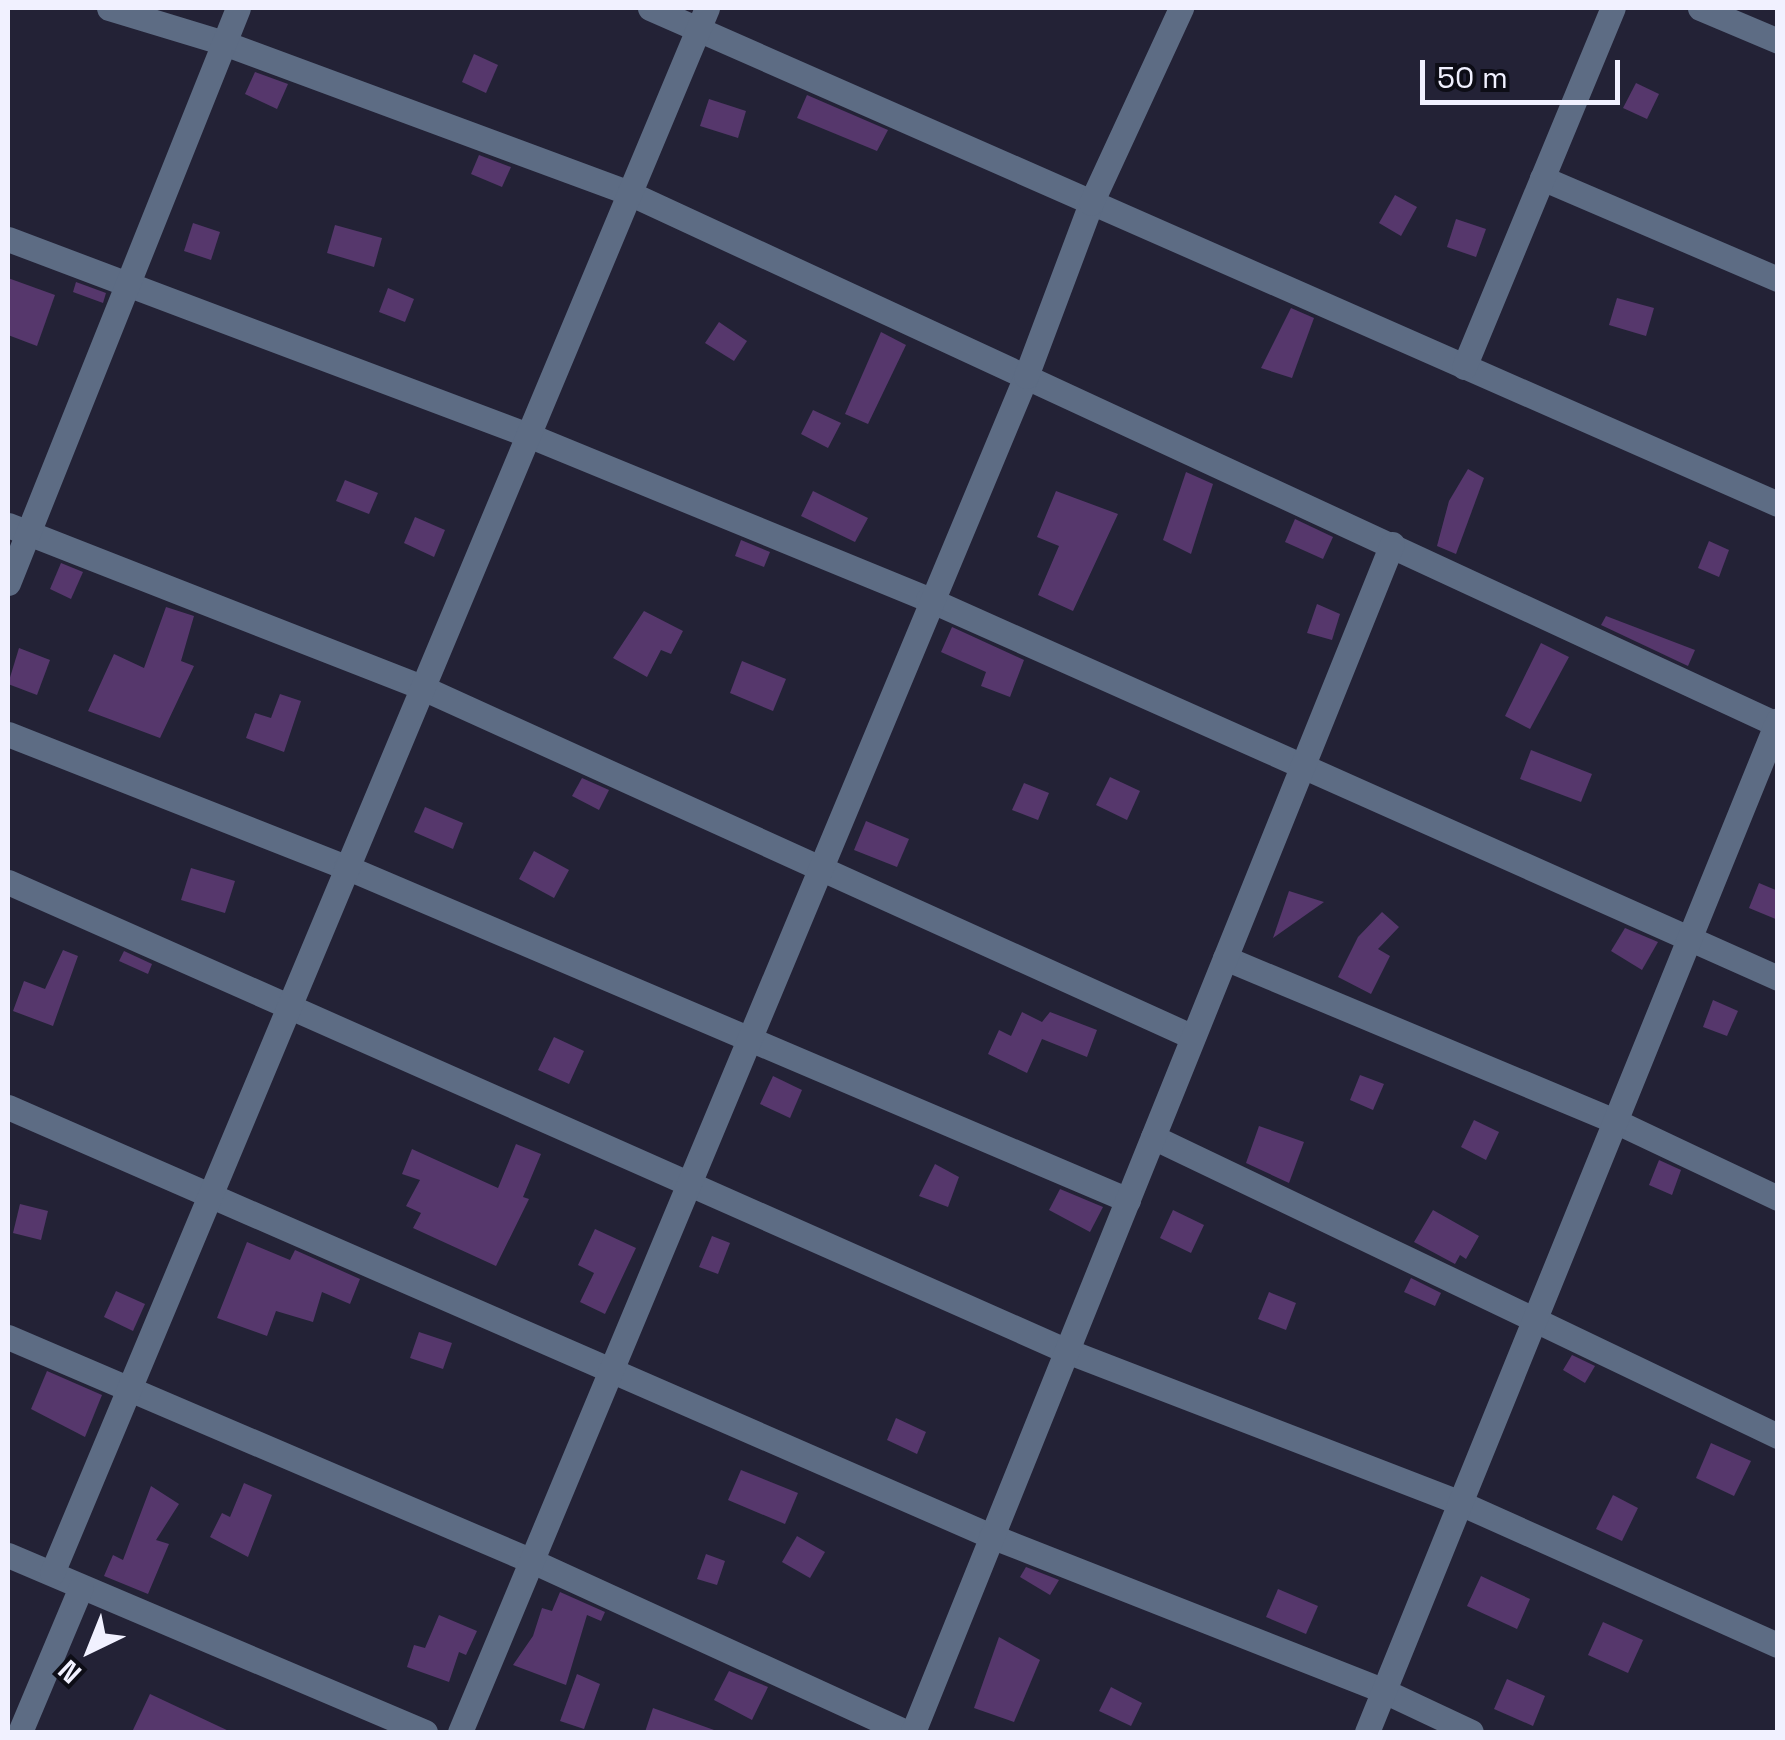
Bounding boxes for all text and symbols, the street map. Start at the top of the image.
scale bar [1425,40,1625,102]
text: 50 m [1437,58,1508,97]
north arrow [40,1600,140,1700]
text: N [50,1652,89,1692]

